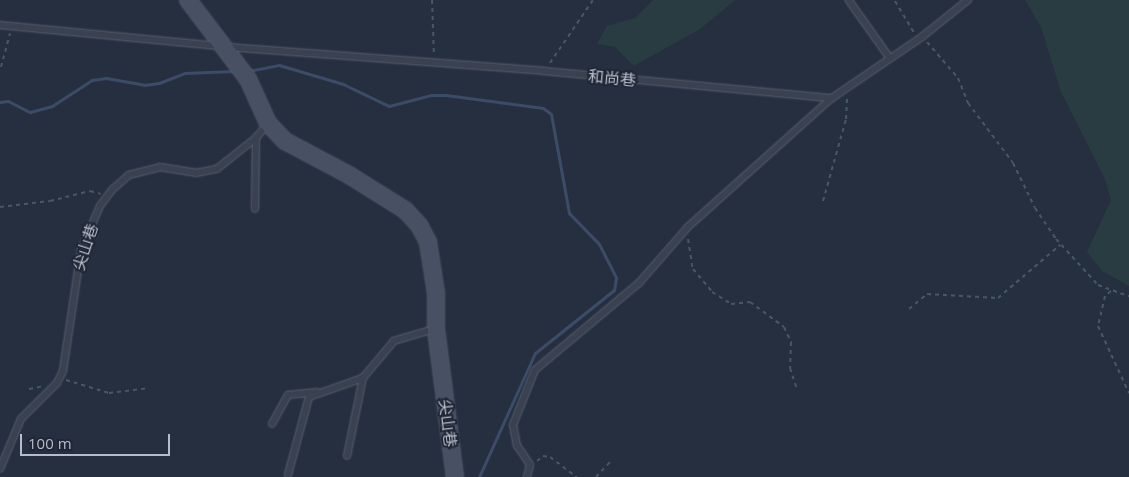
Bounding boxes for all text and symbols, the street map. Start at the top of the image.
street label: 和尚巷 [587,66,637,90]
street label: 尖山巷 [68,221,102,273]
street label: 尖山巷 [436,398,460,448]
scale bar [22,424,172,456]
text: 100 m [28,433,72,453]

